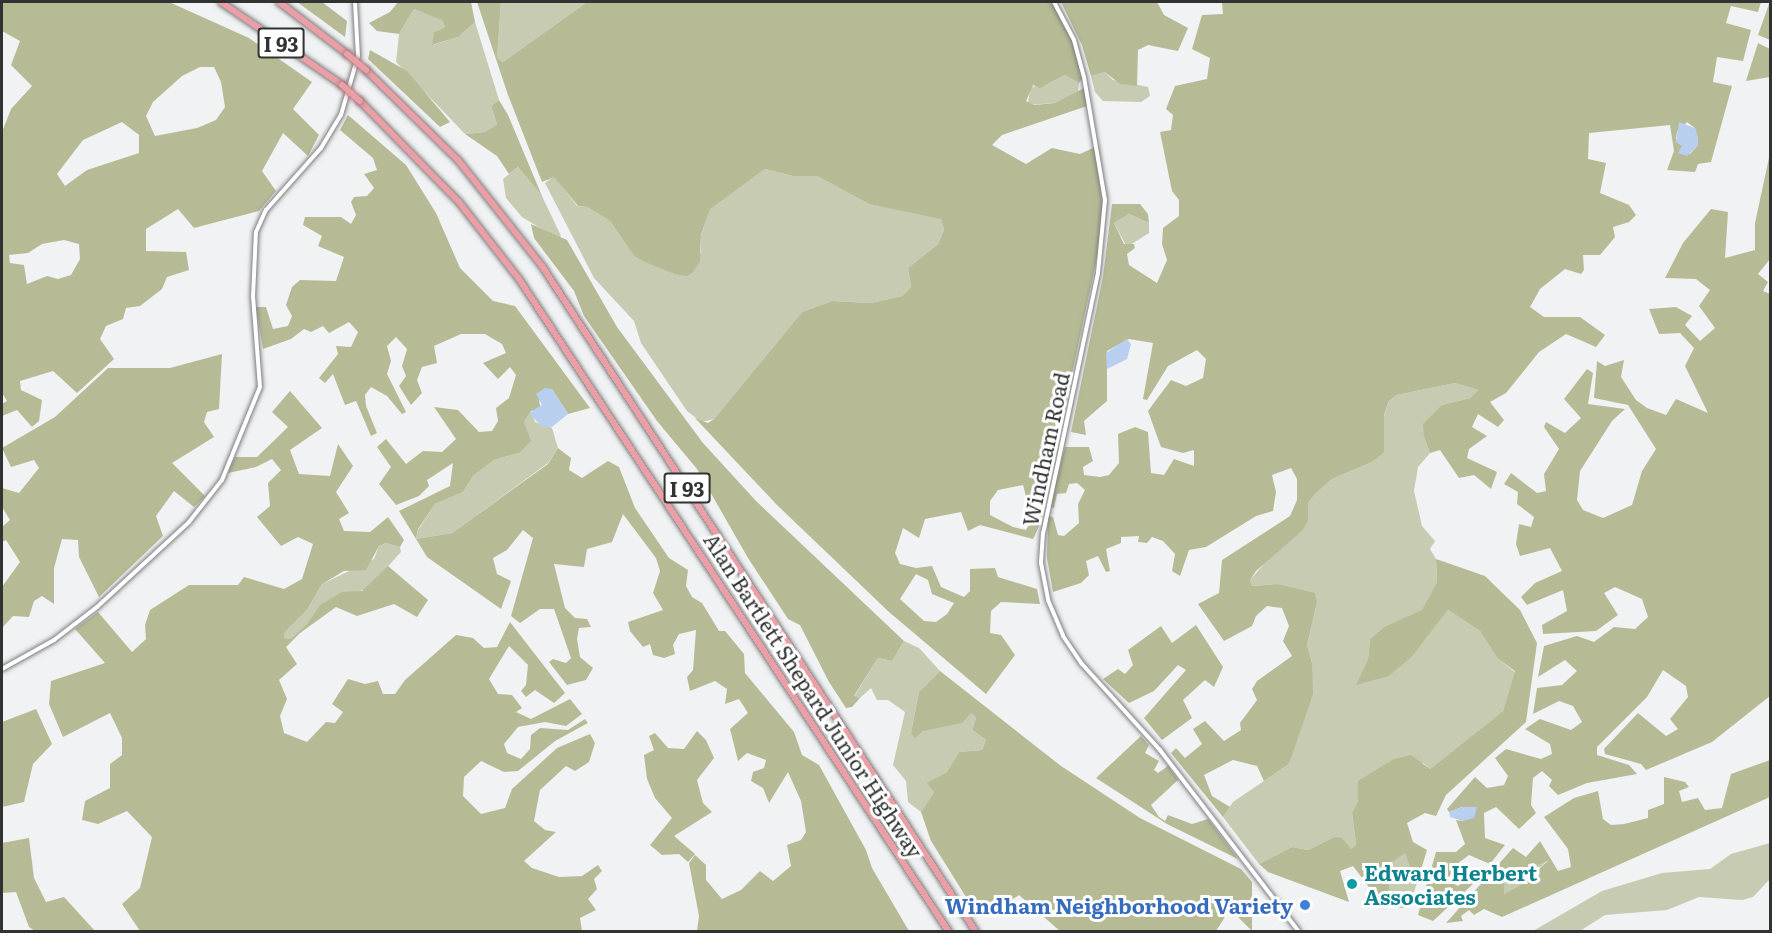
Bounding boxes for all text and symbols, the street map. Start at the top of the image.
road number: I 93 [257,26,305,60]
street label: Windham Road [1016,370,1074,528]
road number: I 93 [663,471,711,505]
street label: Alan Bartlett Shepard Junior Highway [699,528,929,862]
place label: Edward Herbert Associates [1364,859,1537,909]
marker: Edward Herbert Associates [1345,877,1359,891]
place label: Windham Neighborhood Variety [945,892,1293,918]
marker: Windham Neighborhood Variety [1298,898,1312,912]

